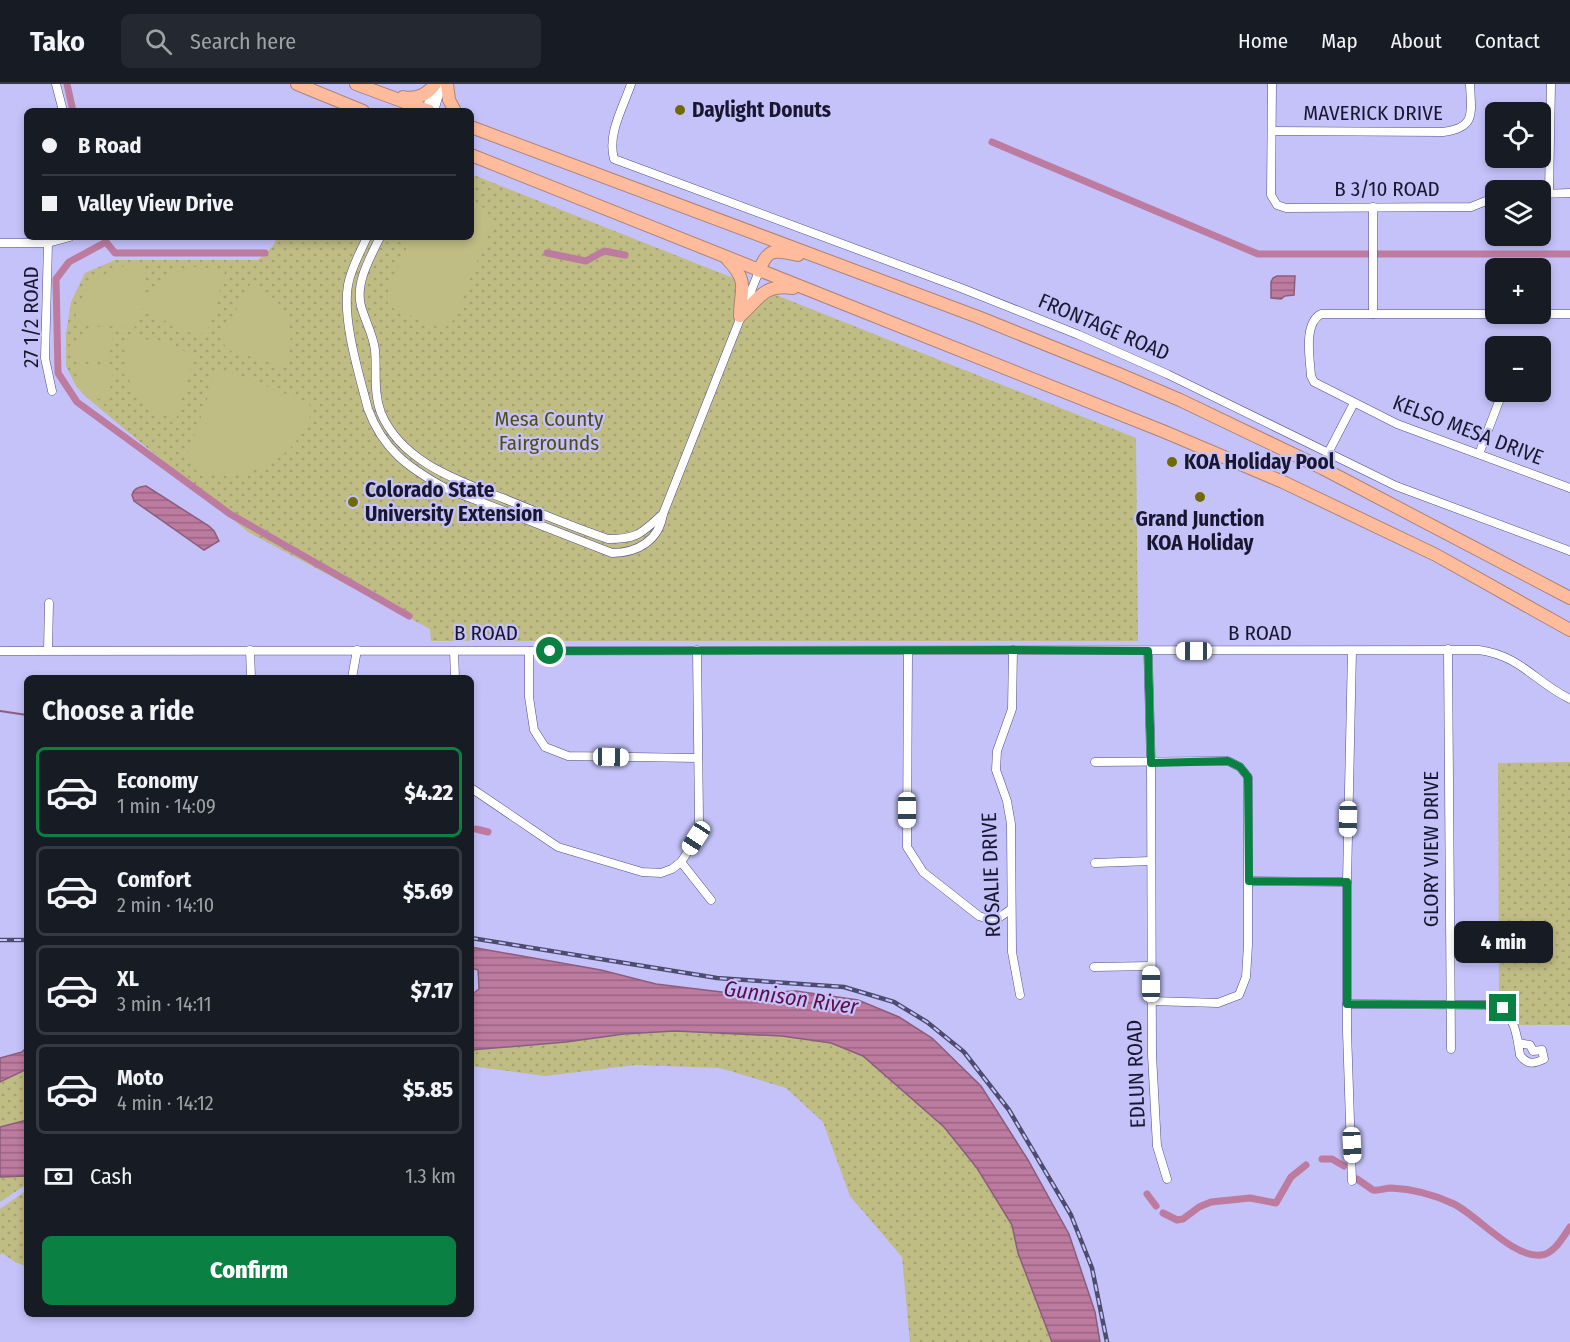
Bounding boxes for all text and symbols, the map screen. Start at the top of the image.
search box [121,14,541,68]
text: Tako [30,25,85,58]
icon: search [142,25,175,58]
text: Search here [190,28,296,55]
text: Home [1238,28,1288,54]
text: Map [1321,28,1358,54]
text: About [1391,28,1442,54]
text: Contact [1475,28,1540,54]
place label: Daylight Donuts [692,97,831,123]
street label: MAVERICK DRIVE [1303,100,1443,126]
map controls [1485,102,1551,402]
button: locate [1485,102,1551,168]
marker: Daylight Donuts [673,103,687,117]
text: B Road [78,132,141,159]
street label: B 3/10 ROAD [1334,176,1440,202]
button: layers [1485,180,1551,246]
text: Valley View Drive [78,190,234,217]
button: + [1485,258,1551,324]
street label: 27 1/2 ROAD [18,266,44,368]
street label: FRONTAGE ROAD [1034,288,1174,366]
button: − [1485,336,1551,402]
street label: KELSO MESA DRIVE [1389,389,1547,471]
park label: Mesa County Fairgrounds [495,406,604,456]
place label: KOA Holiday Pool [1184,449,1335,475]
marker: KOA Holiday Pool [1165,455,1179,469]
place label: Colorado State University Extension [365,477,543,527]
marker: Grand Junction KOA Holiday [1193,490,1207,504]
marker: Colorado State University Extension [346,495,360,509]
place label: Grand Junction KOA Holiday [1136,506,1264,556]
street label: B ROAD [454,620,518,646]
street label: B ROAD [1228,620,1292,646]
route start [536,637,563,664]
car [1176,642,1212,660]
text: Choose a ride [42,695,194,727]
car [593,748,629,766]
icon: car [45,765,99,819]
text: Economy [117,767,198,794]
street label: GLORY VIEW DRIVE [1418,771,1444,927]
text: $4.22 [405,779,453,806]
car [898,792,916,828]
text: 1 min · 14:09 [117,794,216,818]
car [1339,801,1357,837]
street label: ROSALIE DRIVE [976,812,1006,938]
car [679,818,713,858]
icon: car [45,864,99,918]
text: Comfort [117,866,191,893]
text: $5.69 [403,878,453,905]
text: 2 min · 14:10 [117,893,214,917]
callout: 4 min [1454,921,1552,963]
text: 4 min [1481,930,1526,954]
icon: car [45,963,99,1017]
text: XL [117,965,139,992]
car [1142,966,1160,1002]
water label: Gunnison River [722,975,861,1020]
text: $7.17 [411,977,453,1004]
text: 3 min · 14:11 [117,992,212,1016]
route end [1489,994,1516,1021]
street label: EDLUN ROAD [1121,1019,1151,1129]
icon: car [45,1062,99,1116]
text: Moto [117,1064,164,1091]
text: $5.85 [403,1076,453,1103]
text: 4 min · 14:12 [117,1091,214,1115]
car [1342,1127,1362,1163]
icon: cash [42,1160,75,1193]
text: Cash [90,1163,133,1190]
text: 1.3 km [405,1164,456,1188]
button: Confirm [42,1236,456,1305]

